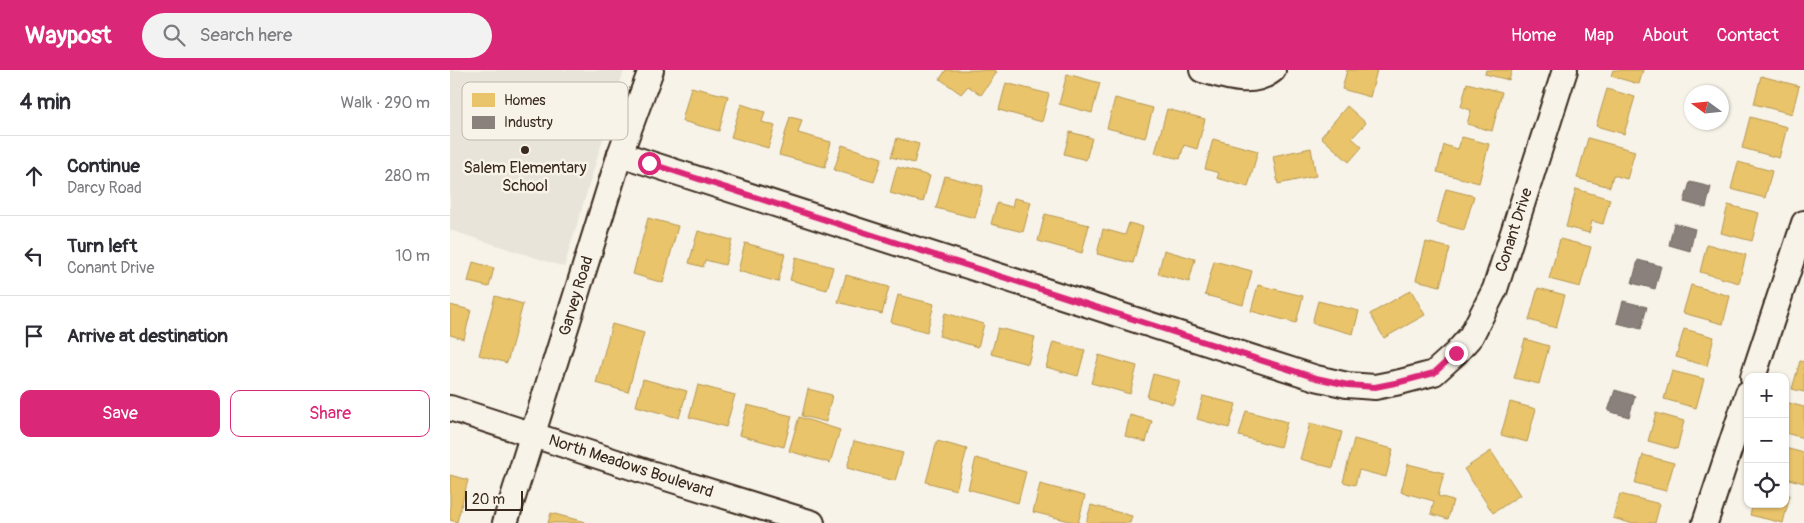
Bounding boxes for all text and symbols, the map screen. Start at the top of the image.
search box [142,13,492,58]
text: Waypost [25,21,112,50]
icon: search [160,21,188,49]
text: Search here [200,23,292,47]
text: Home [1511,24,1556,47]
text: Map [1584,24,1614,47]
text: About [1642,24,1688,47]
text: Contact [1716,24,1779,47]
legend [462,82,628,140]
north arrow [1684,85,1729,130]
text: 4 min [20,89,71,116]
text: Homes [504,92,546,109]
text: Walk · 290 m [341,93,430,113]
text: Industry [504,114,553,131]
marker: Salem Elementary School [519,144,531,156]
route start [638,152,661,175]
text: Continue [67,154,140,178]
place label: Salem Elementary School [464,158,587,196]
icon: ahead [20,162,48,190]
text: 280 m [384,166,430,186]
text: Darcy Road [67,178,142,198]
street label: Conant Drive [1491,185,1537,275]
text: Turn left [67,234,137,258]
icon: left [20,242,48,270]
text: 10 m [395,246,430,266]
street label: Garvey Road [554,254,598,338]
text: Conant Drive [67,258,154,278]
icon: arrive [20,322,48,350]
text: Arrive at destination [67,324,228,348]
route end [1445,342,1468,365]
map controls [1744,373,1789,508]
button: + [1744,373,1789,418]
button: Save [20,390,220,437]
button: Share [230,390,430,437]
button: − [1744,418,1789,463]
street label: North Meadows Boulevard [546,430,716,502]
button: locate [1744,463,1789,508]
scale bar [465,488,522,511]
text: 20 m [472,491,505,508]

